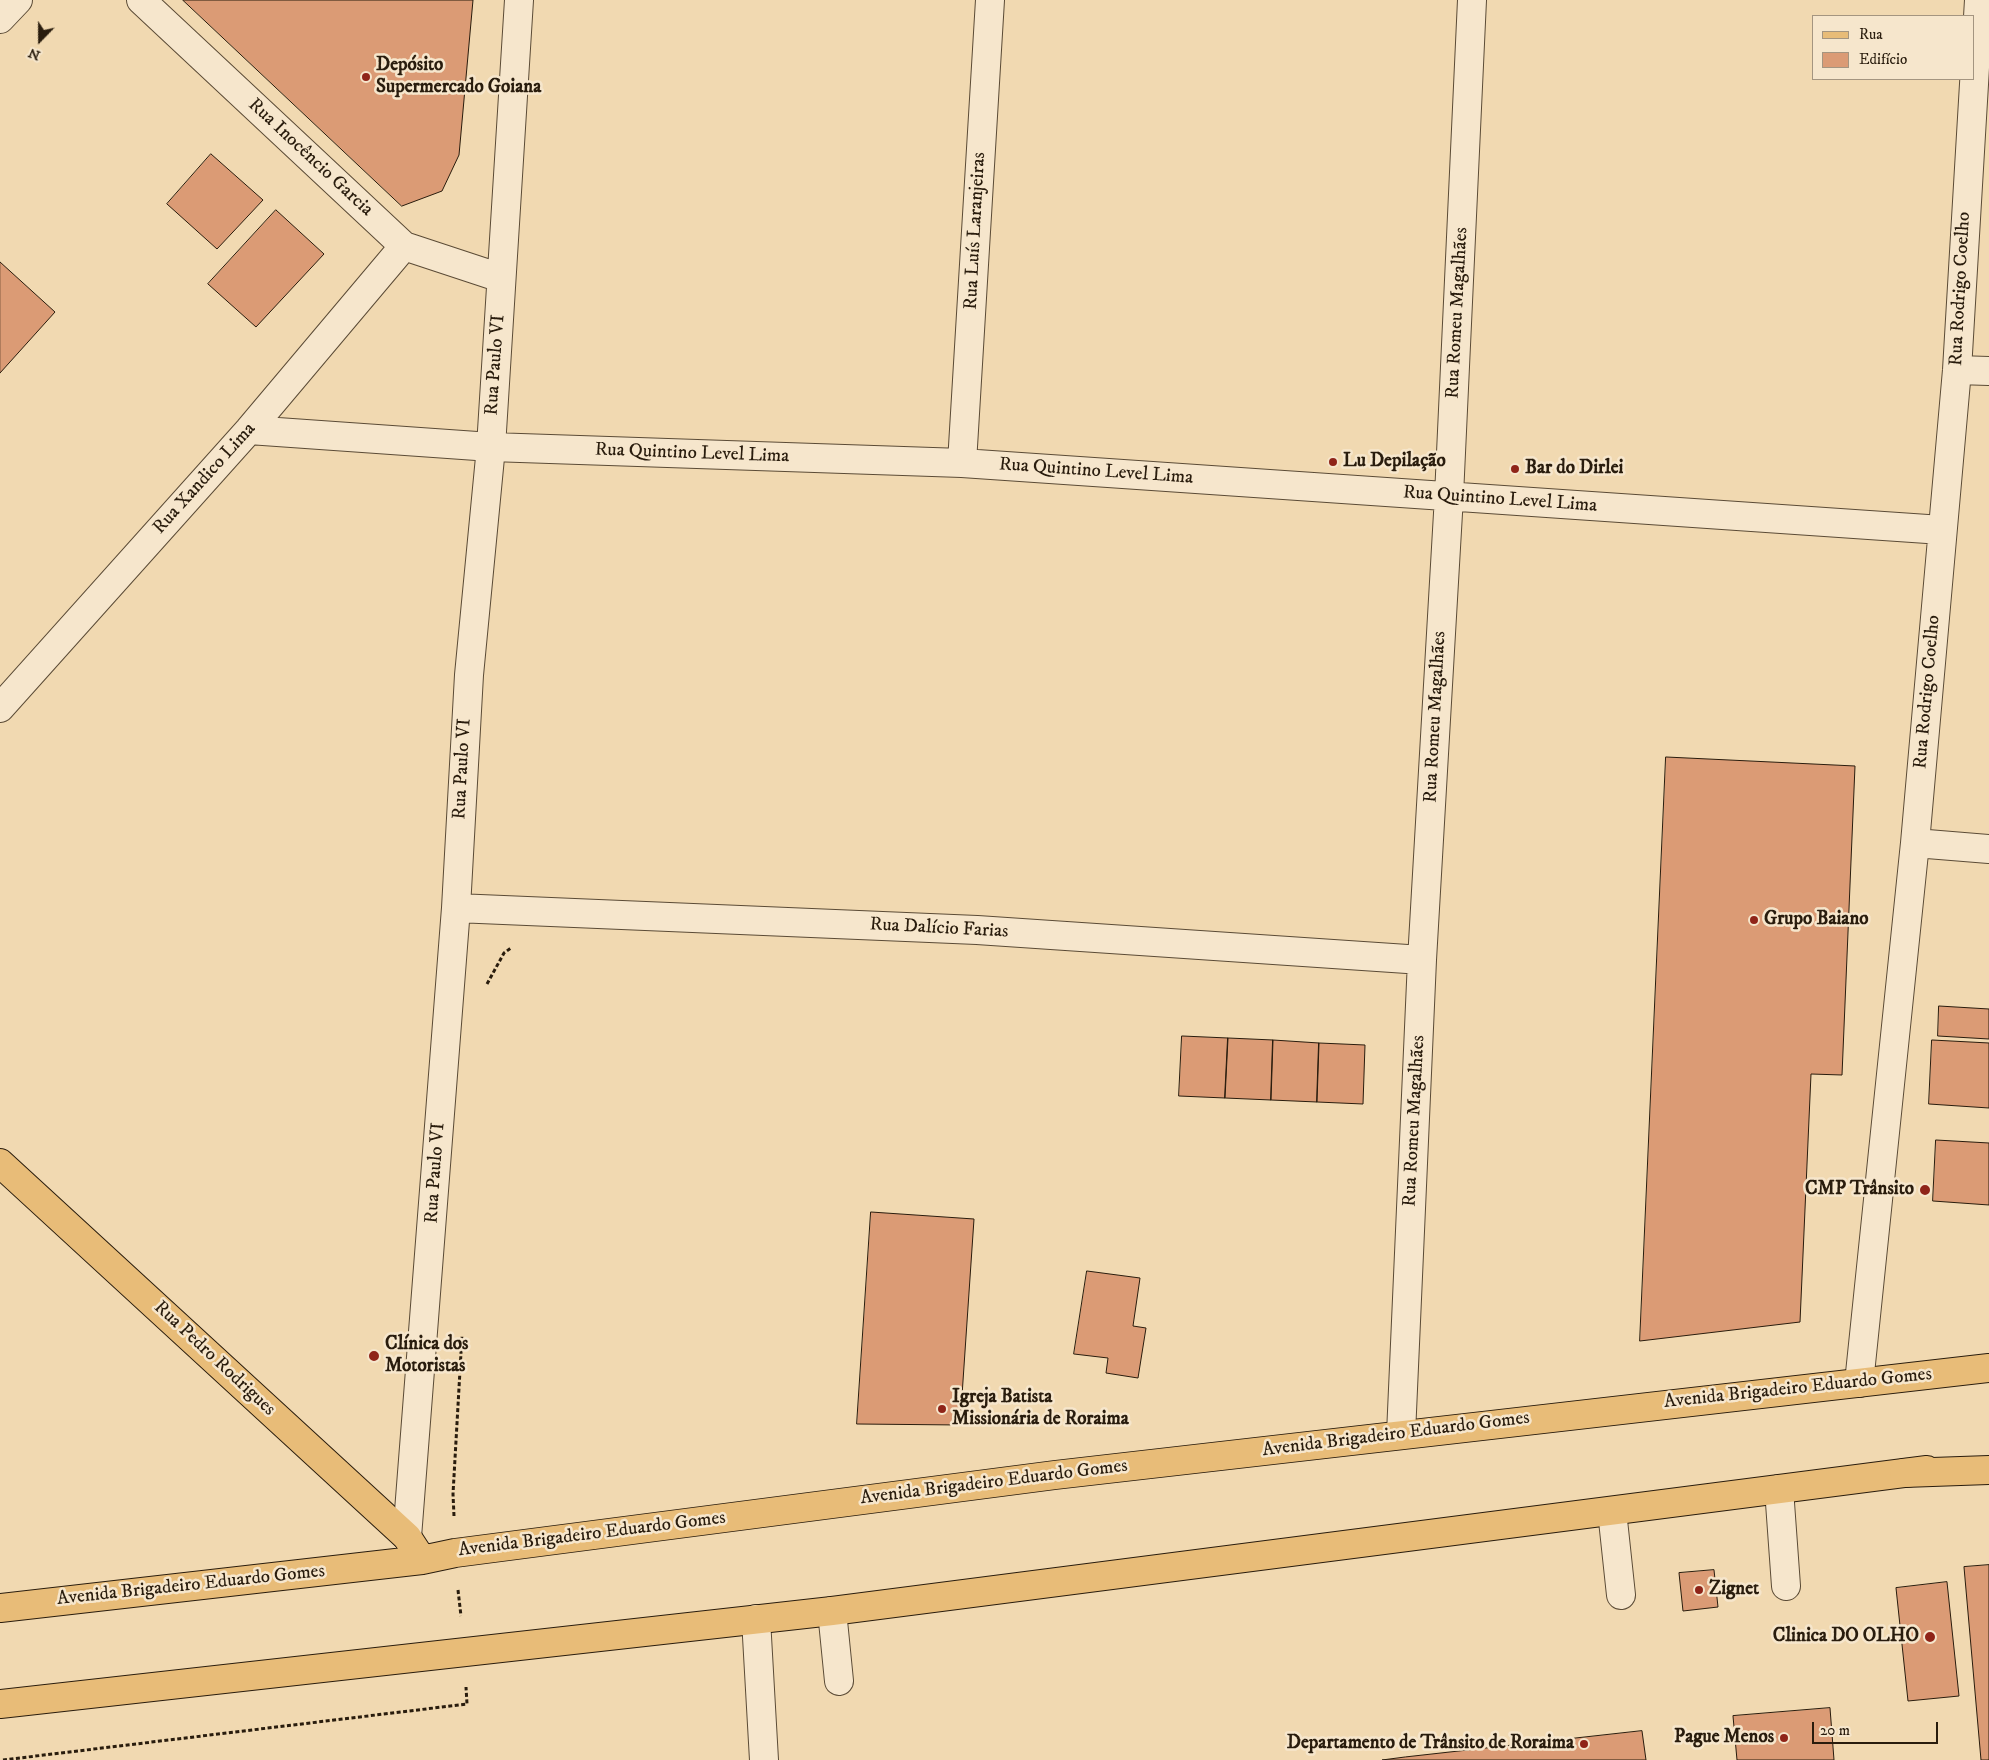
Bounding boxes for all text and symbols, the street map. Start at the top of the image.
north arrow [15,15,65,65]
legend [1812,15,1974,80]
text: Rua [1859,25,1883,44]
text: N [26,43,43,64]
text: Edifício [1859,50,1907,69]
place label: Depósito Supermercado Goiana [376,55,541,99]
marker: Depósito Supermercado Goiana [360,71,372,83]
street label: Rua Inocêncio Garcia [243,94,377,222]
street label: Rua Luís Laranjeiras [960,152,992,310]
street label: Rua Rodrigo Coelho [1946,211,1976,367]
street label: Rua Romeu Magalhães [1442,227,1474,399]
street label: Rua Paulo VI [481,314,511,416]
street label: Rua Xandico Lima [149,418,261,540]
street label: Rua Quintino Level Lima [594,439,790,469]
place label: Lu Depilação [1343,451,1446,473]
street label: Rua Quintino Level Lima [998,454,1194,490]
marker: Lu Depilação [1327,456,1339,468]
place label: Bar do Dirlei [1525,458,1623,480]
marker: Bar do Dirlei [1509,463,1521,475]
street label: Rua Quintino Level Lima [1402,482,1598,518]
street label: Rua Rodrigo Coelho [1910,614,1946,770]
street label: Rua Romeu Magalhães [1420,631,1452,803]
street label: Rua Paulo VI [449,718,477,820]
place label: Grupo Baiano [1764,909,1869,931]
street label: Rua Dalício Farias [869,914,1009,944]
marker: Grupo Baiano [1748,914,1760,926]
street label: Rua Romeu Magalhães [1399,1035,1431,1207]
street label: Rua Paulo VI [421,1122,451,1224]
place label: CMP Trânsito [1805,1179,1914,1201]
marker: CMP Trânsito [1918,1183,1932,1197]
street label: Rua Pedro Rodrigues [148,1297,280,1421]
place label: Clínica dos Motoristas [385,1334,468,1378]
marker: Clínica dos Motoristas [367,1349,381,1363]
street label: Avenida Brigadeiro Eduardo Gomes [1663,1364,1933,1414]
place label: Igreja Batista Missionária de Roraima [952,1387,1129,1431]
marker: Igreja Batista Missionária de Roraima [936,1403,948,1415]
street label: Avenida Brigadeiro Eduardo Gomes [1261,1407,1531,1463]
street label: Avenida Brigadeiro Eduardo Gomes [859,1455,1129,1511]
street label: Avenida Brigadeiro Eduardo Gomes [457,1507,727,1563]
street label: Avenida Brigadeiro Eduardo Gomes [56,1561,326,1611]
place label: Zignet [1709,1579,1759,1601]
marker: Zignet [1693,1584,1705,1596]
place label: Clinica DO OLHO [1773,1626,1919,1648]
marker: Clinica DO OLHO [1923,1630,1937,1644]
scale bar [1814,1712,1940,1744]
text: 20 m [1820,1721,1850,1740]
place label: Pague Menos [1674,1727,1774,1749]
marker: Pague Menos [1778,1732,1790,1744]
place label: Departamento de Trânsito de Roraima [1287,1733,1574,1755]
marker: Departamento de Trânsito de Roraima [1578,1738,1590,1750]

